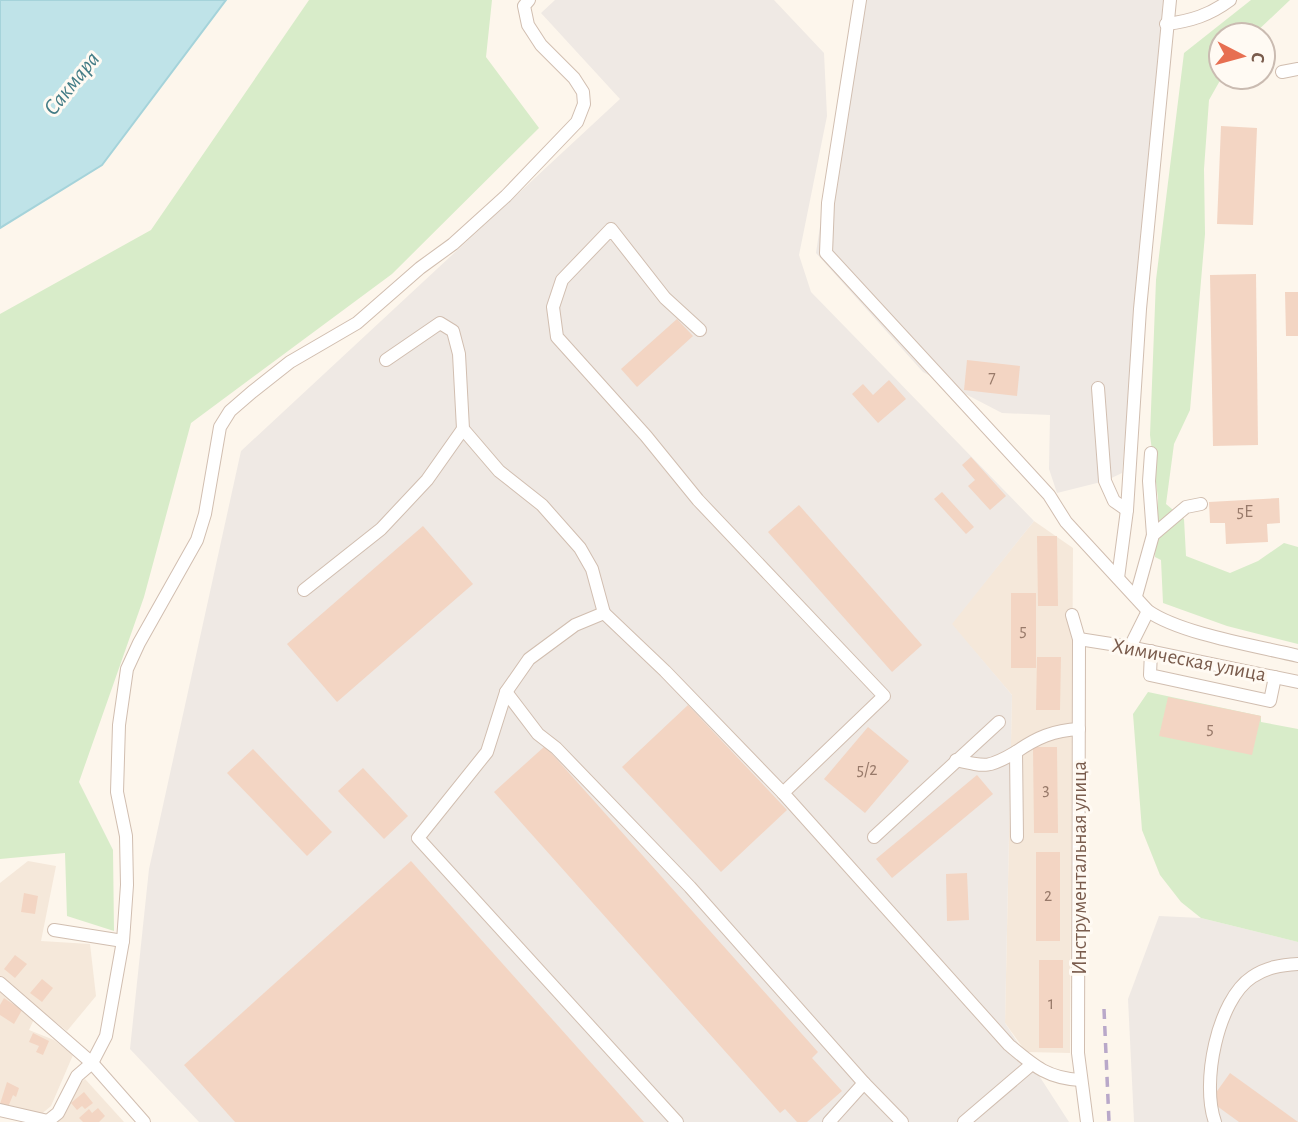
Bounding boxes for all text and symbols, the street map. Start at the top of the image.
north arrow [1207,21,1277,91]
water label: Сакмара [40,48,104,120]
text: С [1247,51,1267,64]
house number: 7 [988,369,996,387]
house number: 5Е [1237,503,1254,521]
house number: 5 [1019,622,1027,640]
street label: Химическая улица [1110,635,1268,685]
house number: 5 [1206,720,1214,738]
house number: 5/2 [857,761,877,779]
street label: Инструментальная улица [1069,761,1090,975]
house number: 3 [1042,781,1050,799]
house number: 2 [1044,887,1052,905]
house number: 1 [1048,995,1054,1013]

